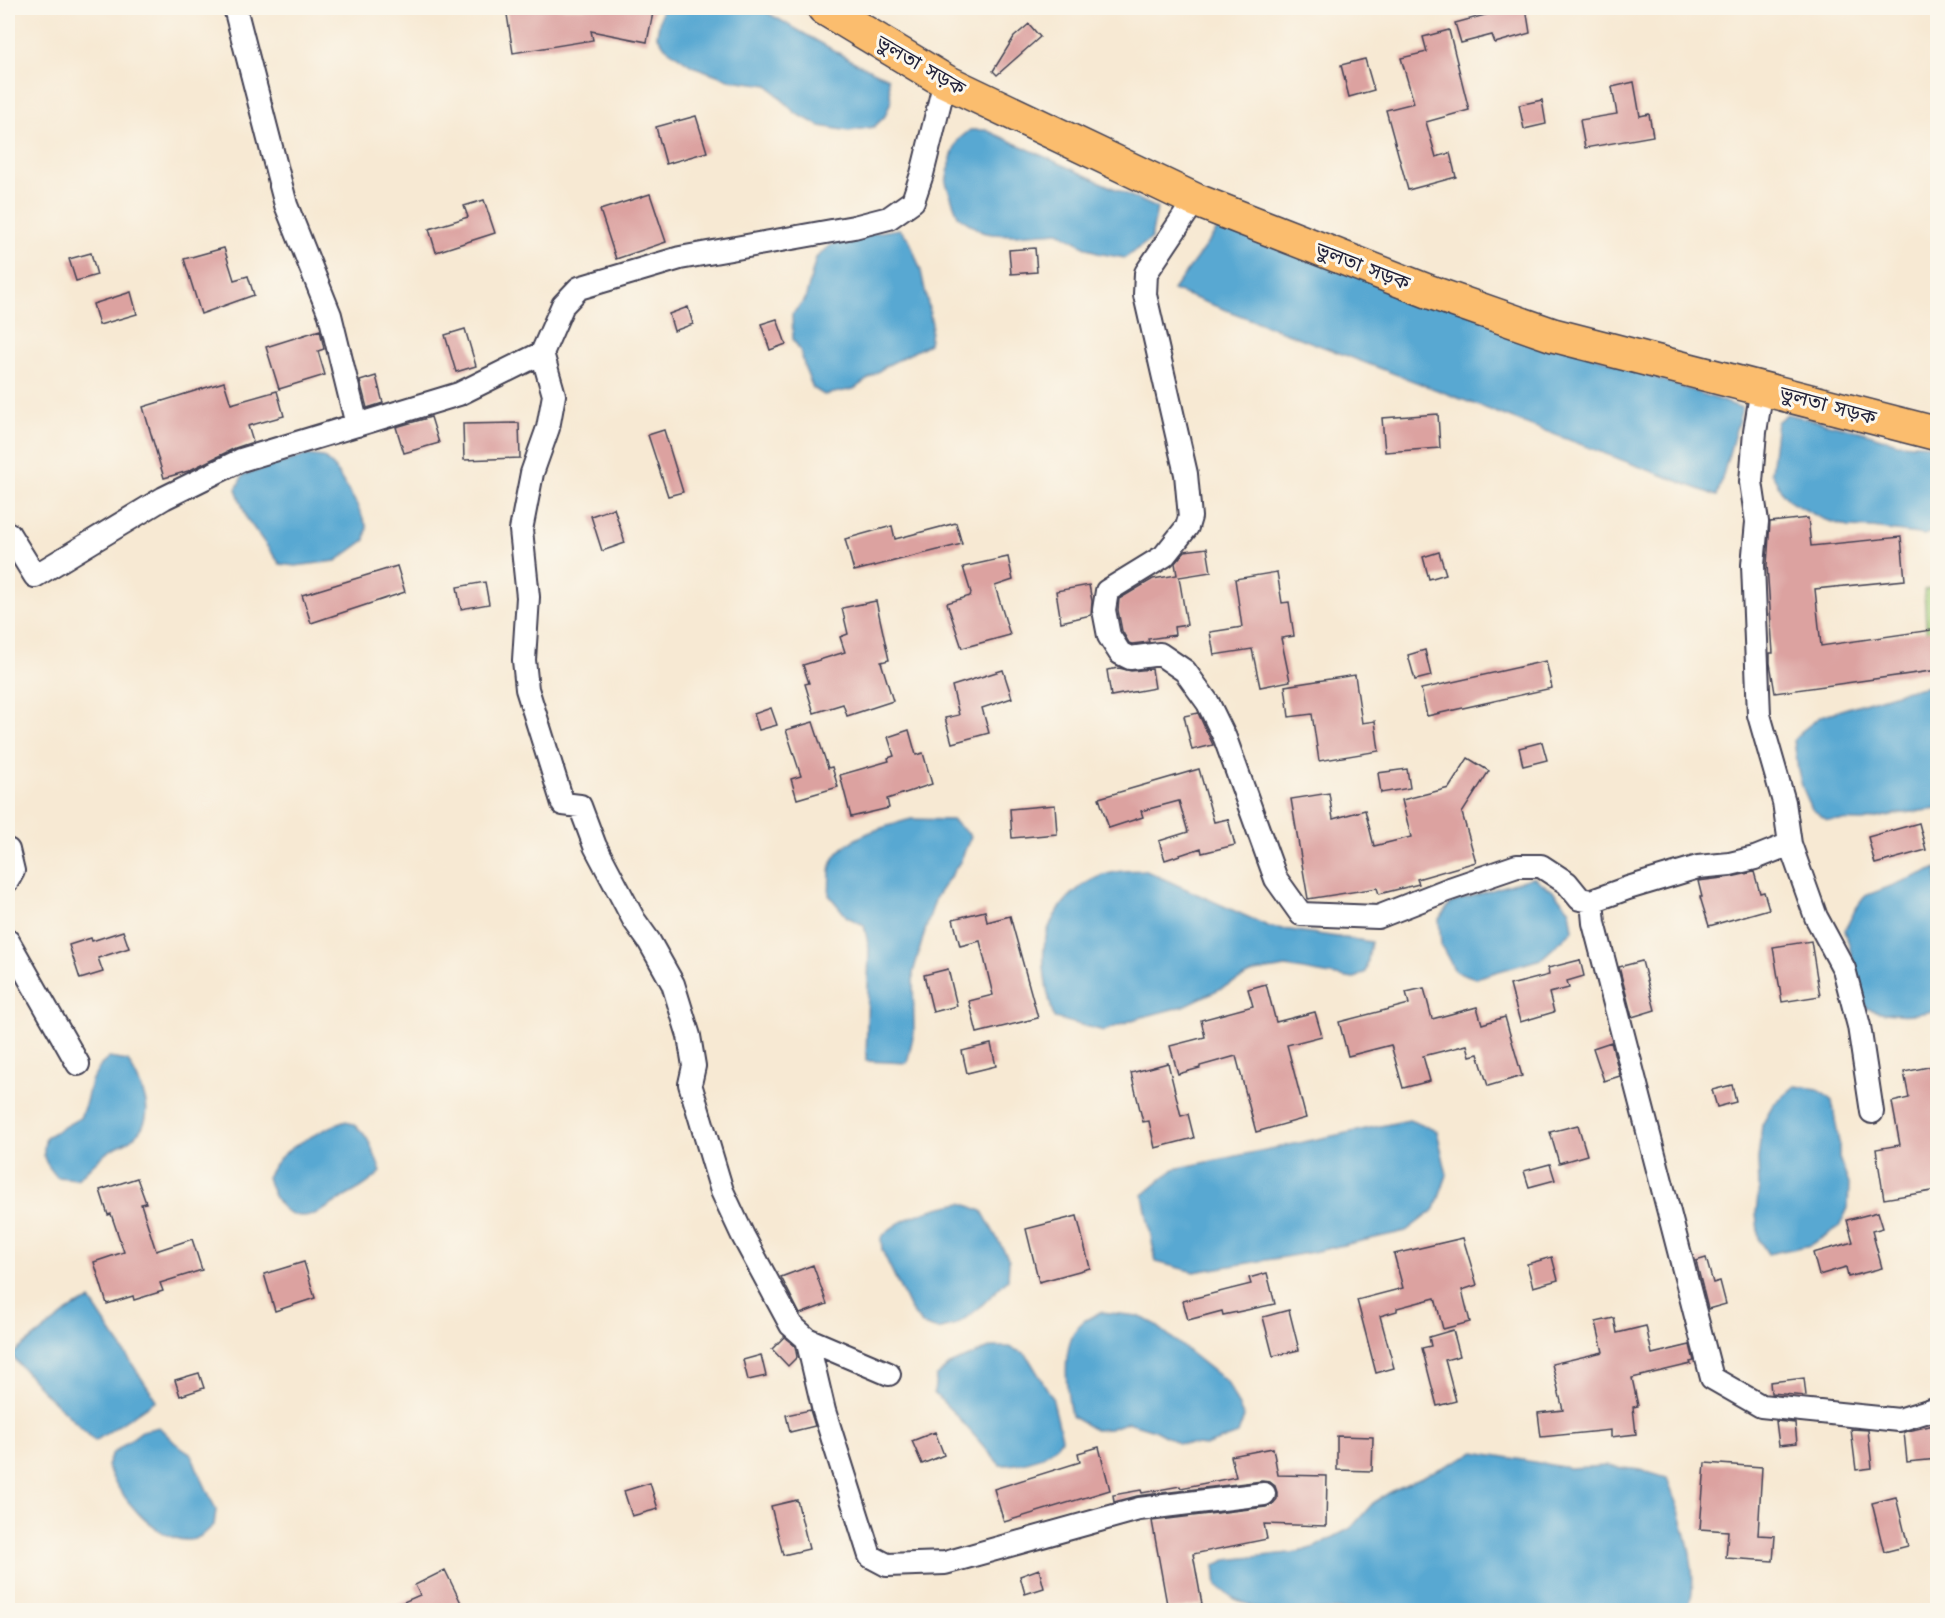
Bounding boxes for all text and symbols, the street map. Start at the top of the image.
street label: ভুলতা সড়ক [868,28,972,106]
street label: ভুলতা সড়ক [1309,235,1415,301]
street label: ভুলতা সড়ক [1775,378,1880,435]

